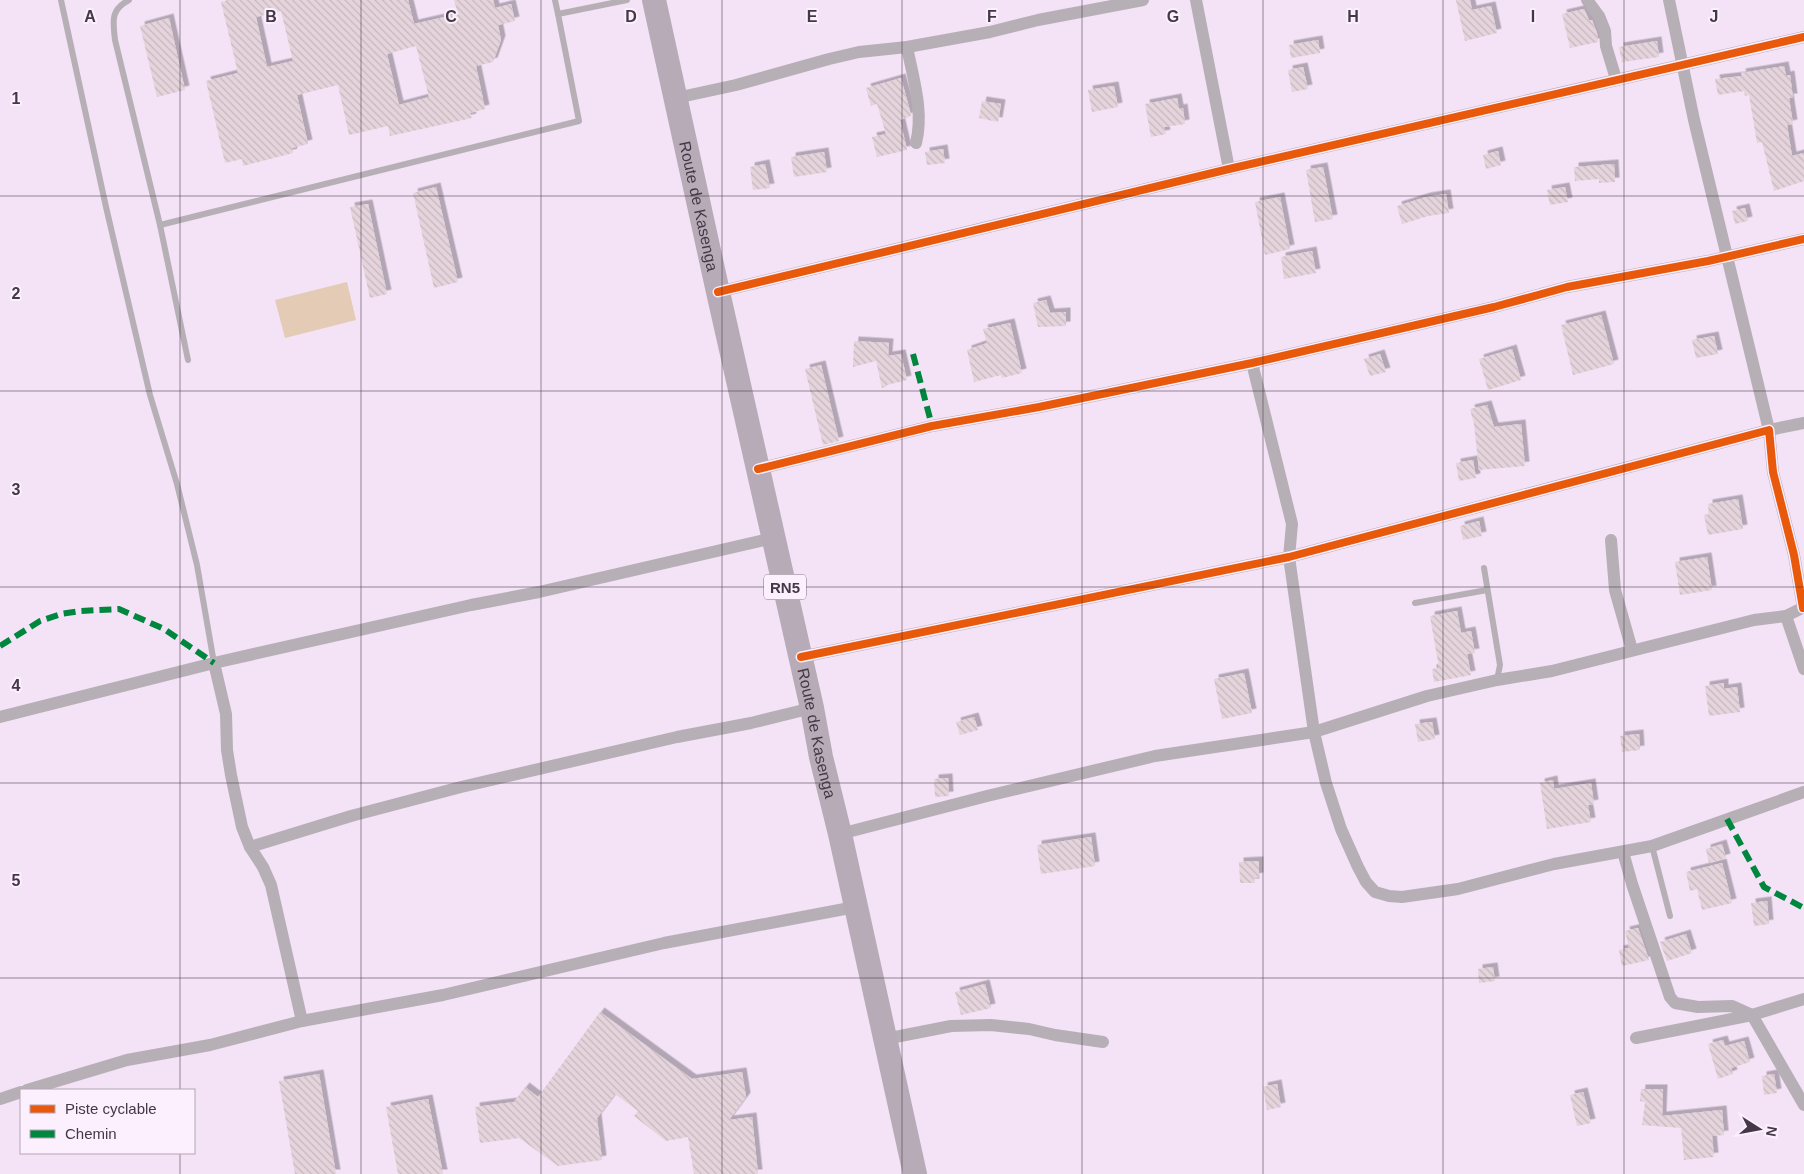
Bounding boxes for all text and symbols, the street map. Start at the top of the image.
text: A [84,8,96,25]
text: B [265,8,277,25]
text: C [445,8,457,25]
text: D [625,8,637,25]
text: E [807,8,818,25]
text: F [987,8,997,25]
text: G [1167,8,1179,25]
text: H [1347,8,1359,25]
text: I [1531,8,1535,25]
text: J [1710,8,1718,25]
text: 1 [12,90,21,107]
street label: Route de Kasenga [677,139,722,273]
text: 2 [12,285,21,302]
text: 3 [12,481,21,498]
road number: RN5 [764,574,806,600]
street label: Route de Kasenga [795,666,839,800]
text: 4 [12,677,21,694]
text: 5 [12,872,21,889]
legend [20,1089,195,1154]
text: Piste cyclable [65,1100,157,1117]
north arrow [1734,1104,1784,1154]
text: Chemin [65,1125,117,1142]
text: N [1763,1125,1781,1138]

